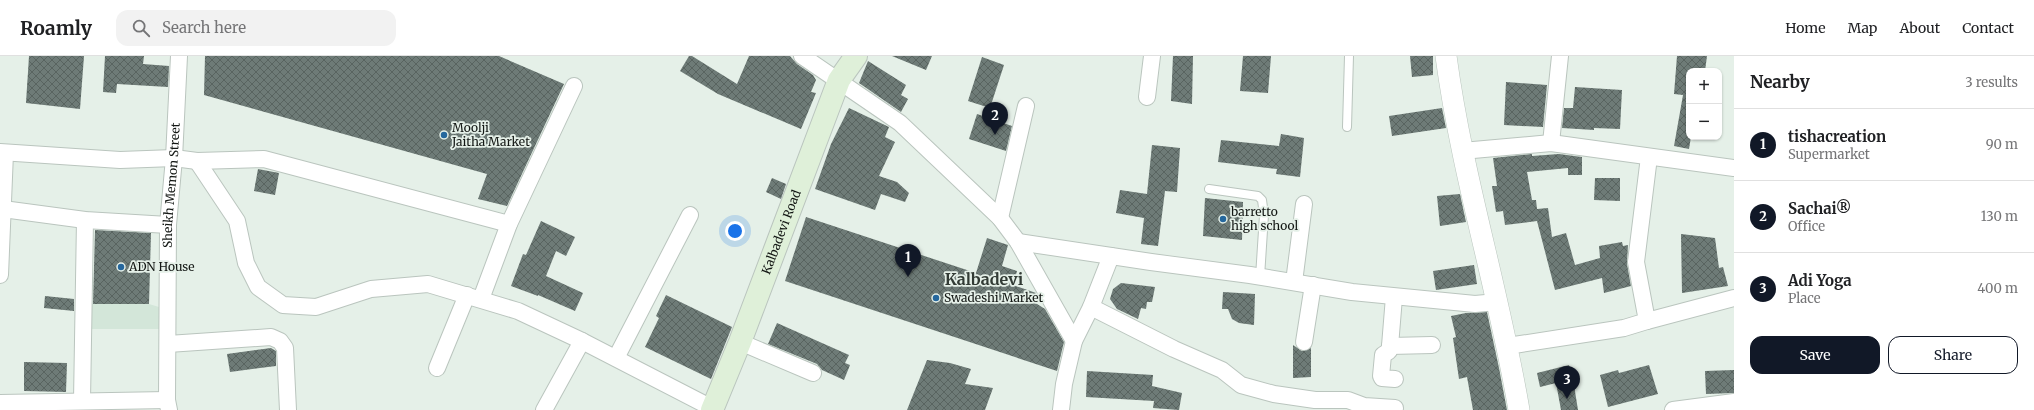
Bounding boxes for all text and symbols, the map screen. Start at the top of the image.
search box [116,10,396,46]
text: Roamly [20,16,92,40]
icon: search [130,17,152,39]
text: Search here [162,18,246,37]
text: Home [1785,19,1826,37]
text: Map [1848,19,1877,37]
text: About [1899,19,1940,37]
text: Contact [1962,19,2014,37]
map controls [1686,68,1722,140]
button: + [1686,68,1722,104]
text: Nearby [1750,71,1810,93]
text: 3 results [1965,74,2018,91]
pin: 2 [982,102,1008,135]
button: − [1686,104,1722,140]
place label: Moolji Jaitha Market [451,120,530,149]
street label: Sheikh Memon Street [160,122,183,248]
text: tishacreation [1788,127,1886,146]
marker: Moolji Jaitha Market [439,130,449,140]
text: 1 [1760,136,1766,153]
text: 90 m [1986,136,2018,153]
text: Supermarket [1788,146,1870,163]
street label: Kalbadevi Road [758,188,804,276]
text: Sachai® [1788,199,1851,218]
place label: barretto high school [1230,204,1299,233]
text: 2 [1759,208,1767,225]
text: 130 m [1981,208,2018,225]
marker: barretto high school [1218,214,1228,224]
text: Office [1788,218,1825,235]
your location [725,221,745,241]
pin: 1 [895,244,921,277]
place label: ADN House [128,259,195,274]
marker: ADN House [116,262,126,272]
district label: Kalbadevi [945,269,1024,289]
text: Adi Yoga [1788,271,1852,290]
text: 3 [1759,280,1767,297]
text: 400 m [1977,280,2018,297]
place label: Swadeshi Market [944,290,1044,305]
text: Place [1788,290,1821,307]
marker: Swadeshi Market [931,293,941,303]
button: Save [1750,336,1880,374]
button: Share [1888,336,2018,374]
pin: 3 [1554,366,1580,399]

